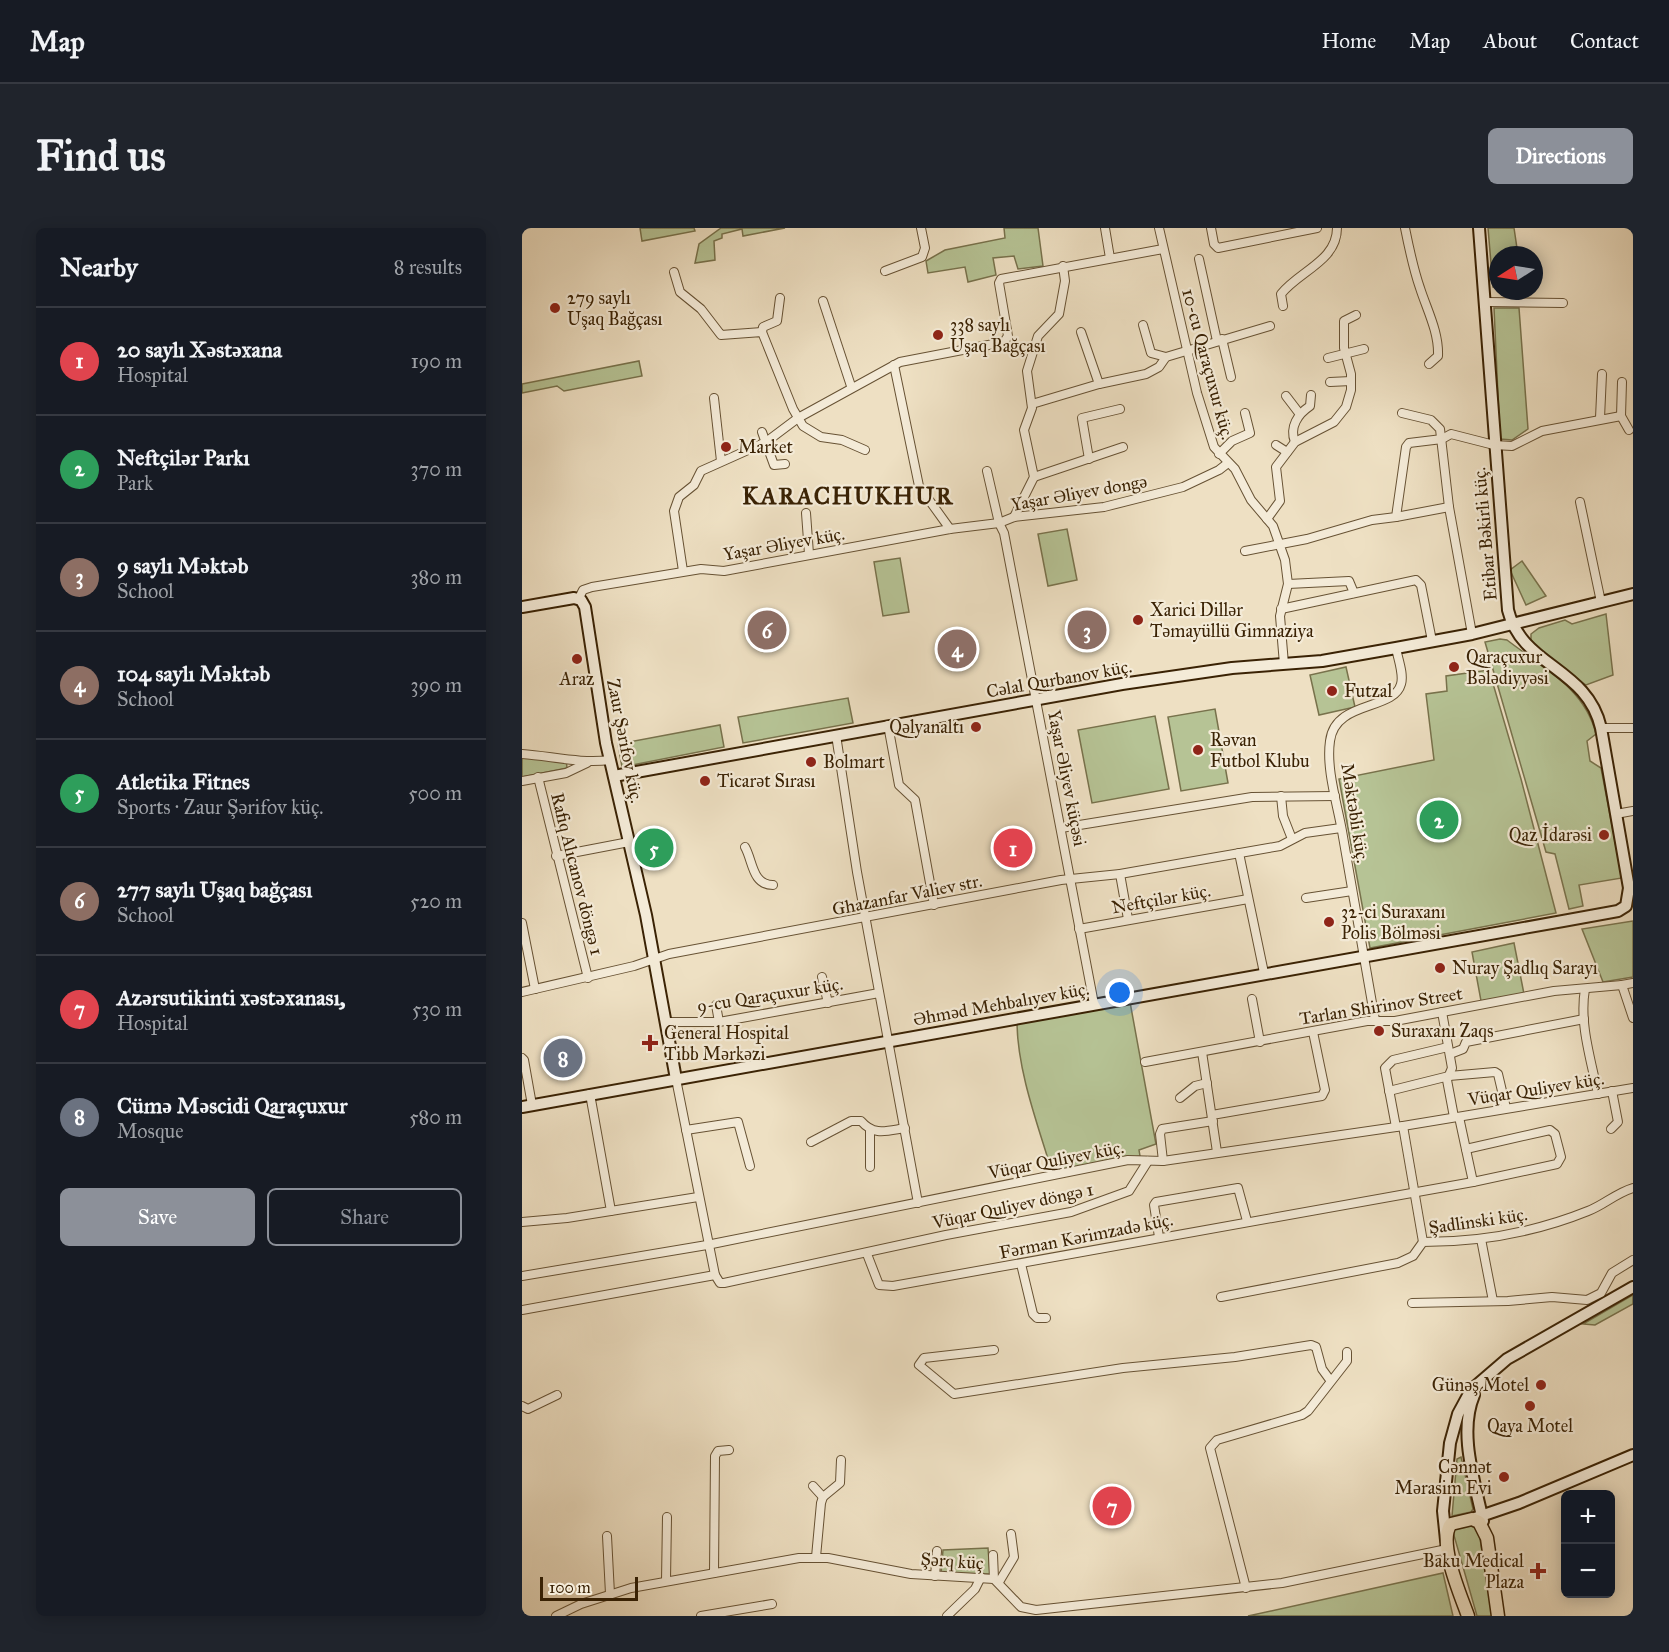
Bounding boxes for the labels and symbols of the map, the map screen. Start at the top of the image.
north arrow [1489,246,1543,300]
street label: 10-cu Qaraçuxur küç. [1177,286,1239,442]
place label: 279 saylı Uşaq Bağçası [567,287,663,331]
marker: 279 saylı Uşaq Bağçası [548,301,562,315]
place label: 338 saylı Uşaq Bağçası [950,314,1046,358]
marker: 338 saylı Uşaq Bağçası [931,328,945,342]
place label: Market [738,436,793,458]
marker: Market [719,440,733,454]
street label: Etibar Bəkirli küç. [1468,466,1502,602]
street label: Yaşar Əliyev dongə [1009,470,1149,517]
district label: KARACHUKHUR [742,481,954,511]
street label: Yaşar Əliyev küç. [722,523,846,565]
place label: Xarici Dillər Təmayüllü Gimnaziya [1150,599,1314,642]
pin: 6 [748,608,786,652]
pin: 3 [1068,608,1106,652]
marker: Xarici Dillər Təmayüllü Gimnaziya [1131,613,1145,627]
pin: 4 [938,626,976,672]
place label: Qaraçuxur Bələdiyyəsi [1466,646,1549,689]
marker: Araz [570,652,584,666]
street label: Cəlal Qurbanov küç. [984,655,1134,703]
marker: Qaraçuxur Bələdiyyəsi [1447,660,1461,674]
place label: Araz [559,668,594,690]
street label: Zaur Şərifov küç. [602,677,648,805]
place label: Futzal [1344,680,1392,702]
marker: Futzal [1325,684,1339,698]
street label: Yaşar Əliyev küçəsi [1043,708,1091,848]
place label: Qəlyanaltı [889,716,964,738]
marker: Qəlyanaltı [969,720,983,734]
place label: Rəvan Futbol Klubu [1210,729,1310,772]
marker: Rəvan Futbol Klubu [1191,743,1205,757]
place label: Bolmart [823,751,885,773]
marker: Bolmart [804,755,818,769]
street label: Məktəbli küç. [1336,761,1374,865]
place label: Ticarət Sırası [717,770,816,792]
marker: Ticarət Sırası [698,774,712,788]
street label: Rafiq Alıcanov döngə 1 [545,790,608,958]
pin: 2 [1420,798,1458,842]
place label: Qaz İdarəsi [1509,823,1592,846]
pin: 5 [634,826,674,870]
pin: 1 [994,826,1032,870]
marker: Qaz İdarəsi [1597,828,1611,842]
street label: Ghazanfar Valiev str. [830,870,984,920]
street label: Neftçilər küç. [1110,879,1212,919]
place label: 32-ci Suraxanı Polis Bölməsi [1341,901,1446,944]
marker: 32-ci Suraxanı Polis Bölməsi [1322,915,1336,929]
place label: Nuray Şadlıq Sarayı [1452,957,1598,980]
marker: Nuray Şadlıq Sarayı [1433,961,1447,975]
street label: 9-cu Qaraçuxur küç. [695,973,845,1017]
street label: Əhməd Mehbalıyev küç. [911,978,1091,1030]
your location [1105,978,1134,1007]
street label: Tarlan Shirinov Street [1298,982,1465,1030]
place label: Suraxanı Zaqs [1391,1020,1493,1043]
place label: General Hospital Tibb Mərkəzi [664,1022,789,1065]
marker: Suraxanı Zaqs [1372,1024,1386,1038]
marker: General Hospital Tibb Mərkəzi [641,1034,659,1052]
pin: 8 [544,1036,582,1080]
street label: Vüqar Quliyev küç. [1465,1067,1606,1112]
street label: Vüqar Quliyev küç. [985,1136,1126,1185]
street label: Vüqar Quliyev döngə 1 [930,1178,1096,1235]
street label: Şadlinski küç. [1427,1203,1529,1239]
street label: Fərman Kərimzadə küç. [997,1208,1175,1264]
place label: Günəş Motel [1432,1374,1529,1396]
marker: Günəş Motel [1534,1378,1548,1392]
marker: Qaya Motel [1523,1399,1537,1413]
place label: Qaya Motel [1487,1415,1573,1437]
place label: Cənnət Mərasim Evi [1394,1456,1493,1499]
marker: Cənnət Mərasim Evi [1497,1470,1511,1484]
pin: 7 [1092,1484,1132,1528]
street label: Şərq küç [920,1548,985,1575]
place label: Baku Medical Plaza [1423,1550,1524,1593]
marker: Baku Medical Plaza [1529,1562,1547,1580]
scale bar [540,1574,638,1602]

